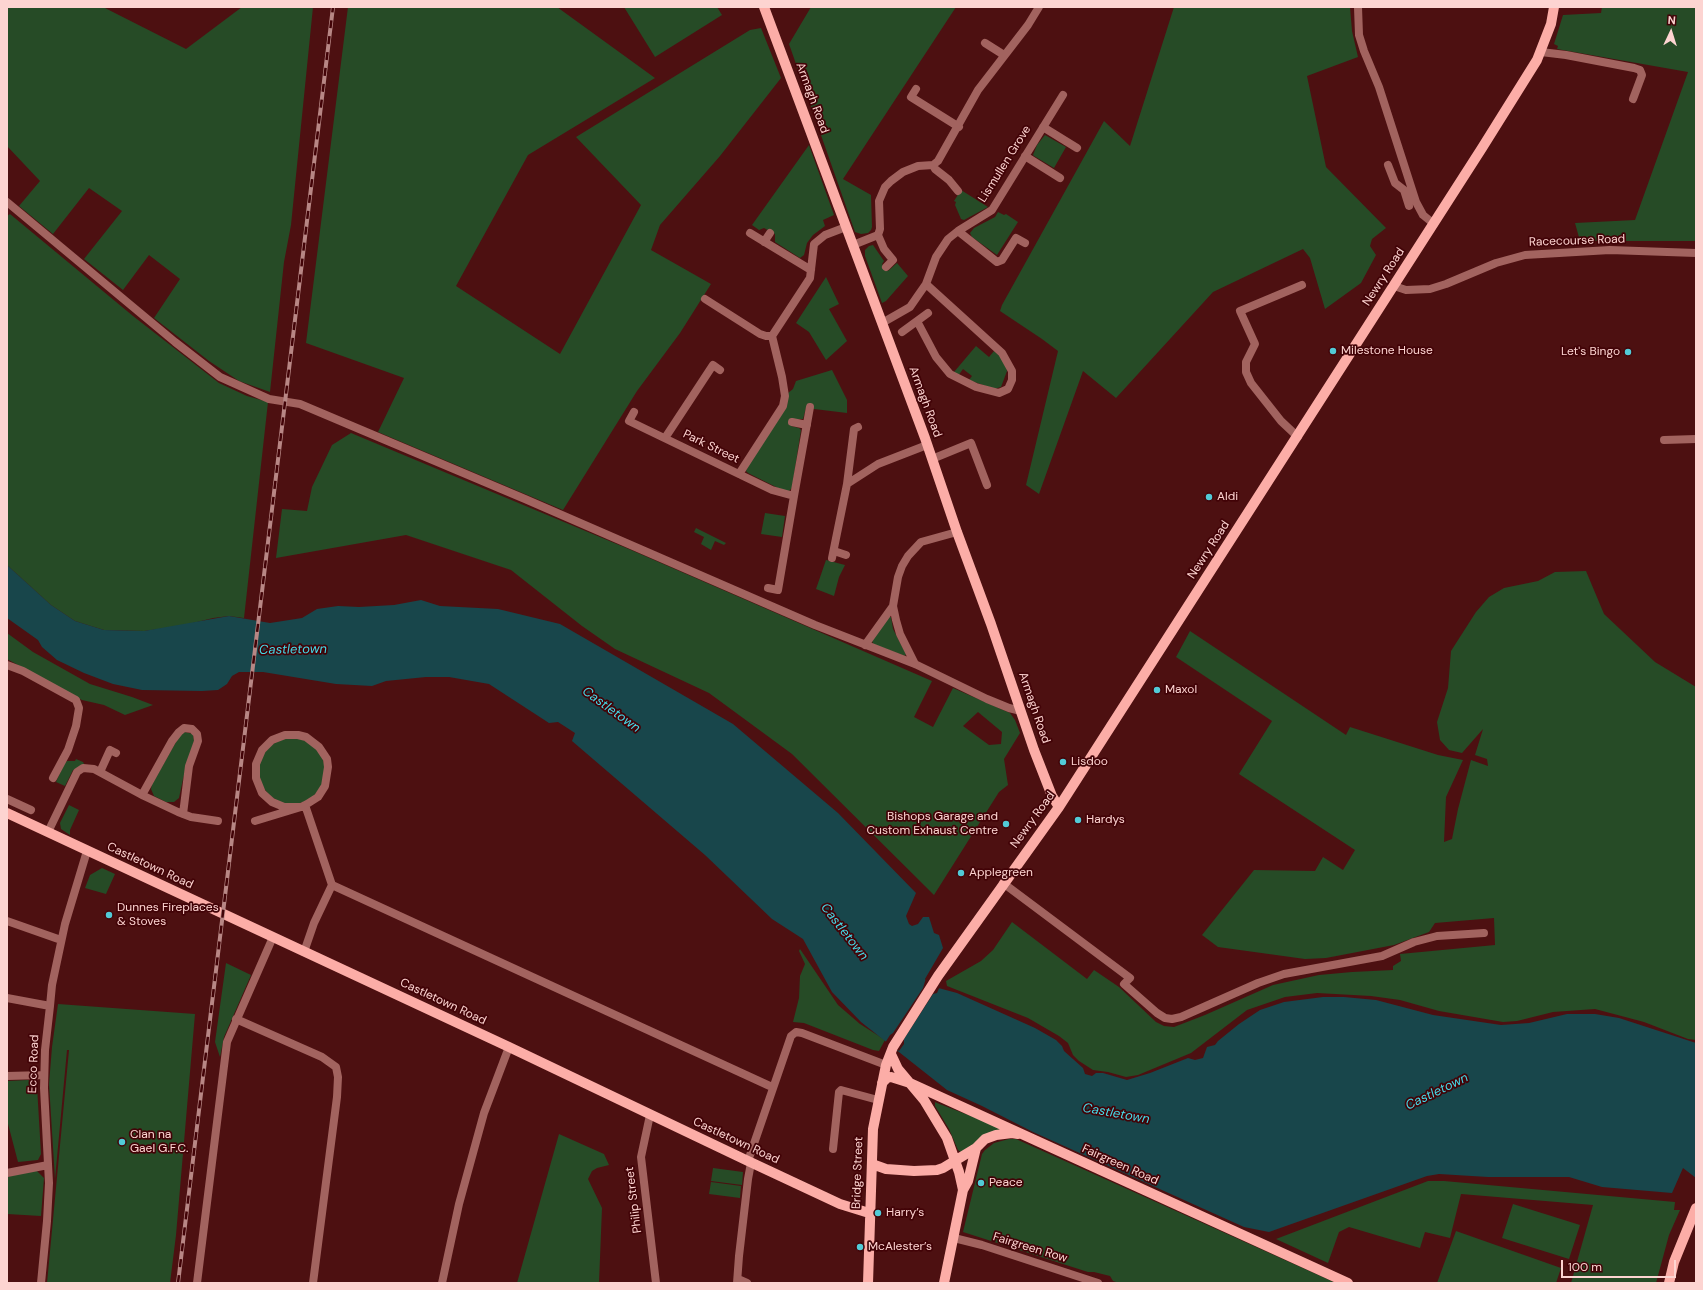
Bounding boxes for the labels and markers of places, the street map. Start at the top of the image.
place label: Milestone House [1341,344,1433,358]
place label: Let's Bingo [1561,345,1620,359]
marker: Milestone House [1328,346,1338,356]
marker: Let's Bingo [1623,347,1633,357]
place label: Aldi [1217,490,1238,504]
marker: Aldi [1204,492,1214,502]
place label: Maxol [1165,683,1197,697]
marker: Maxol [1152,685,1162,695]
place label: Lisdoo [1071,755,1108,769]
marker: Lisdoo [1058,757,1068,767]
place label: Bishops Garage and Custom Exhaust Centre [866,810,998,838]
place label: Hardys [1086,813,1125,827]
marker: Hardys [1073,815,1083,825]
marker: Bishops Garage and Custom Exhaust Centre [1001,819,1011,829]
place label: Applegreen [969,866,1033,880]
marker: Applegreen [956,868,966,878]
place label: Dunnes Fireplaces & Stoves [117,901,219,929]
marker: Dunnes Fireplaces & Stoves [104,910,114,920]
place label: Clan na Gael G.F.C. [130,1128,188,1156]
marker: Clan na Gael G.F.C. [117,1137,127,1147]
place label: Peace [989,1176,1023,1190]
marker: Peace [976,1178,986,1188]
place label: Harry’s [886,1206,924,1220]
marker: Harry’s [873,1208,883,1218]
place label: McAlester’s [868,1240,932,1254]
marker: McAlester’s [855,1242,865,1252]

